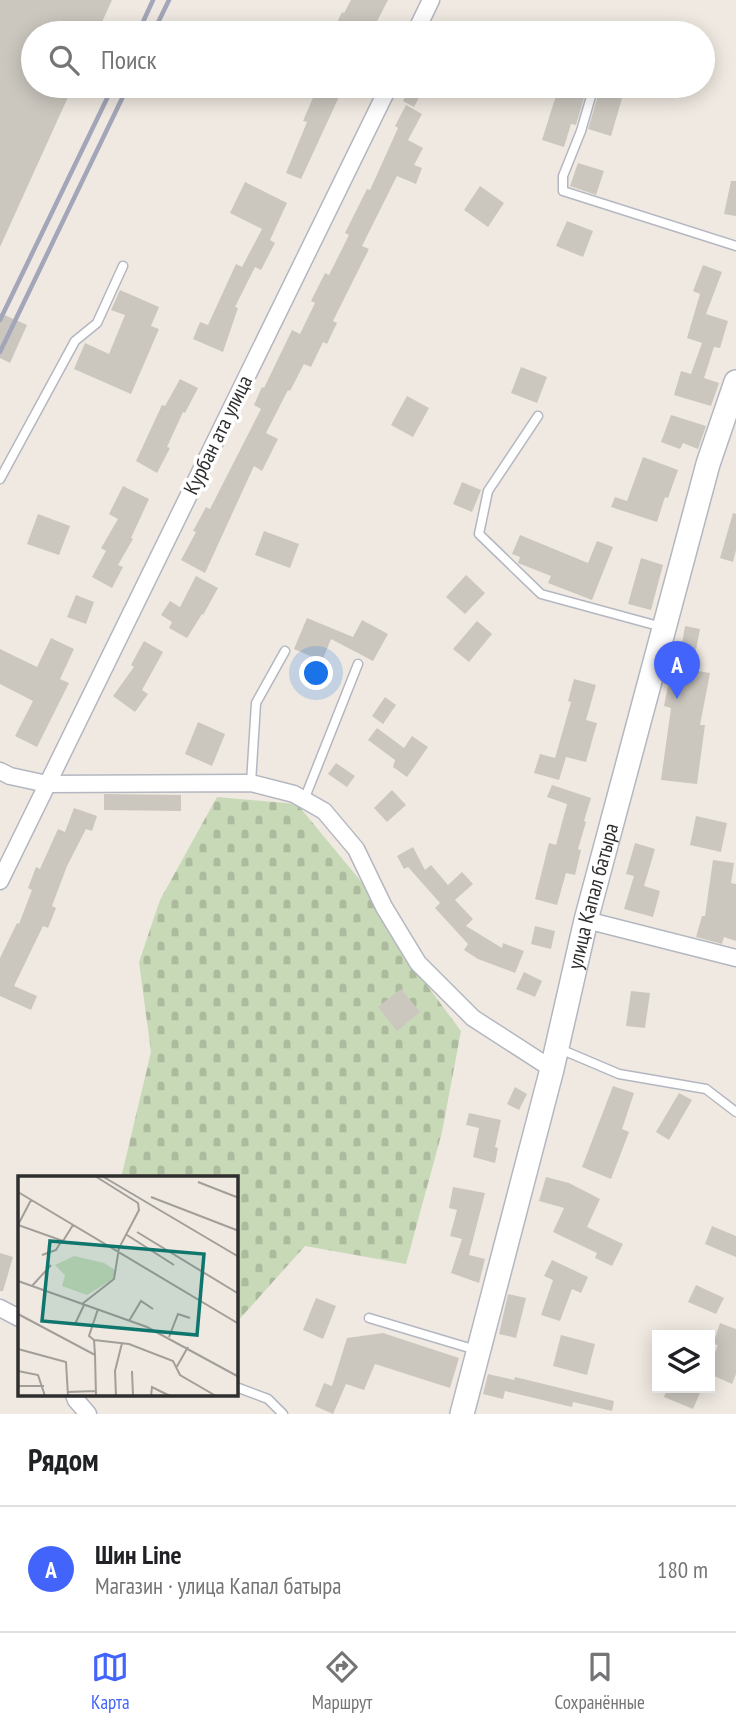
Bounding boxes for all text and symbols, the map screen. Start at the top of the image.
search box [21,21,715,98]
icon: search [45,41,83,79]
text: Поиск [101,43,157,76]
street label: Курбан ата улица [177,371,258,499]
pin: A [654,641,700,699]
your location [299,656,333,690]
street label: улица Капал батыра [561,820,624,972]
inset map [18,1176,238,1396]
map controls [652,1330,715,1393]
button: layers [652,1330,715,1393]
text: Рядом [28,1440,99,1479]
text: Шин Line [95,1538,182,1571]
text: A [45,1555,57,1584]
text: 180 m [657,1555,708,1584]
text: Магазин · улица Капал батыра [95,1571,342,1600]
tab: Карта [91,1648,130,1714]
tab: Маршрут [312,1648,372,1714]
tab: Сохранённые [555,1648,645,1714]

